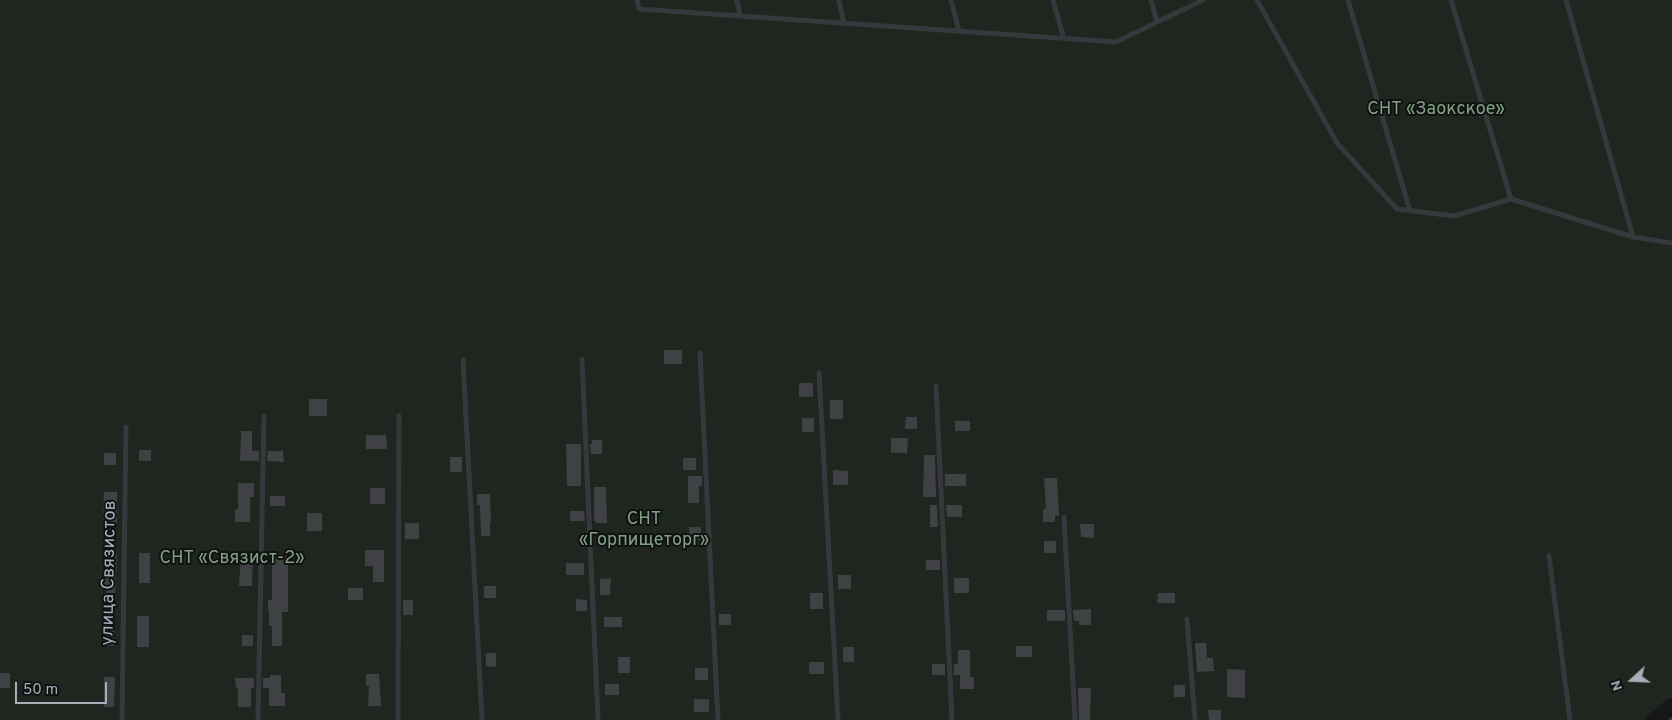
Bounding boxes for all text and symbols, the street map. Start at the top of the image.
park label: СНТ «Заокское» [1367,99,1505,121]
street label: улица Связистов [98,500,122,646]
park label: СНТ «Горпищеторг» [579,509,709,552]
park label: СНТ «Связист-2» [160,548,304,570]
north arrow [1607,655,1657,705]
scale bar [18,672,110,704]
text: N [1608,678,1627,693]
text: 50 m [23,681,58,700]

